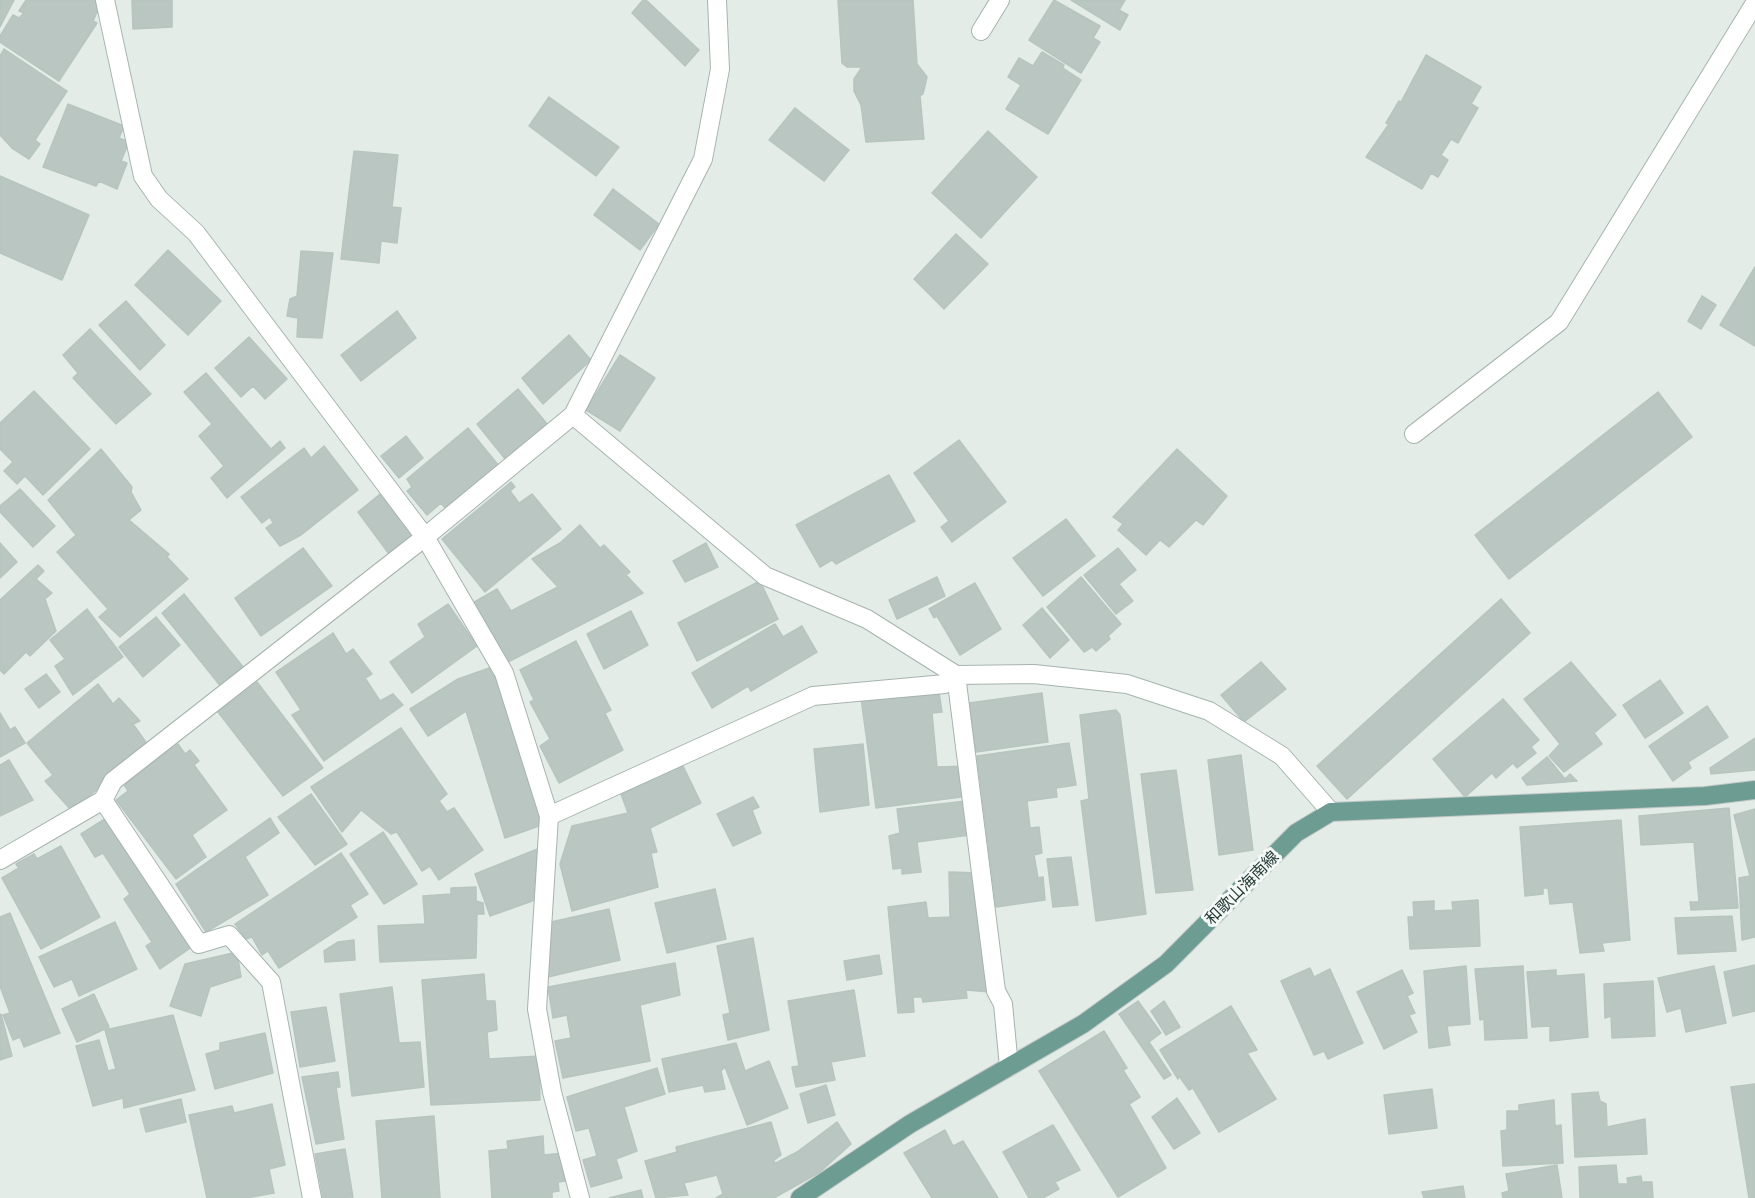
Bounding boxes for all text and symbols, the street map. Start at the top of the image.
street label: 和歌山海南線 [1201,847,1283,929]

